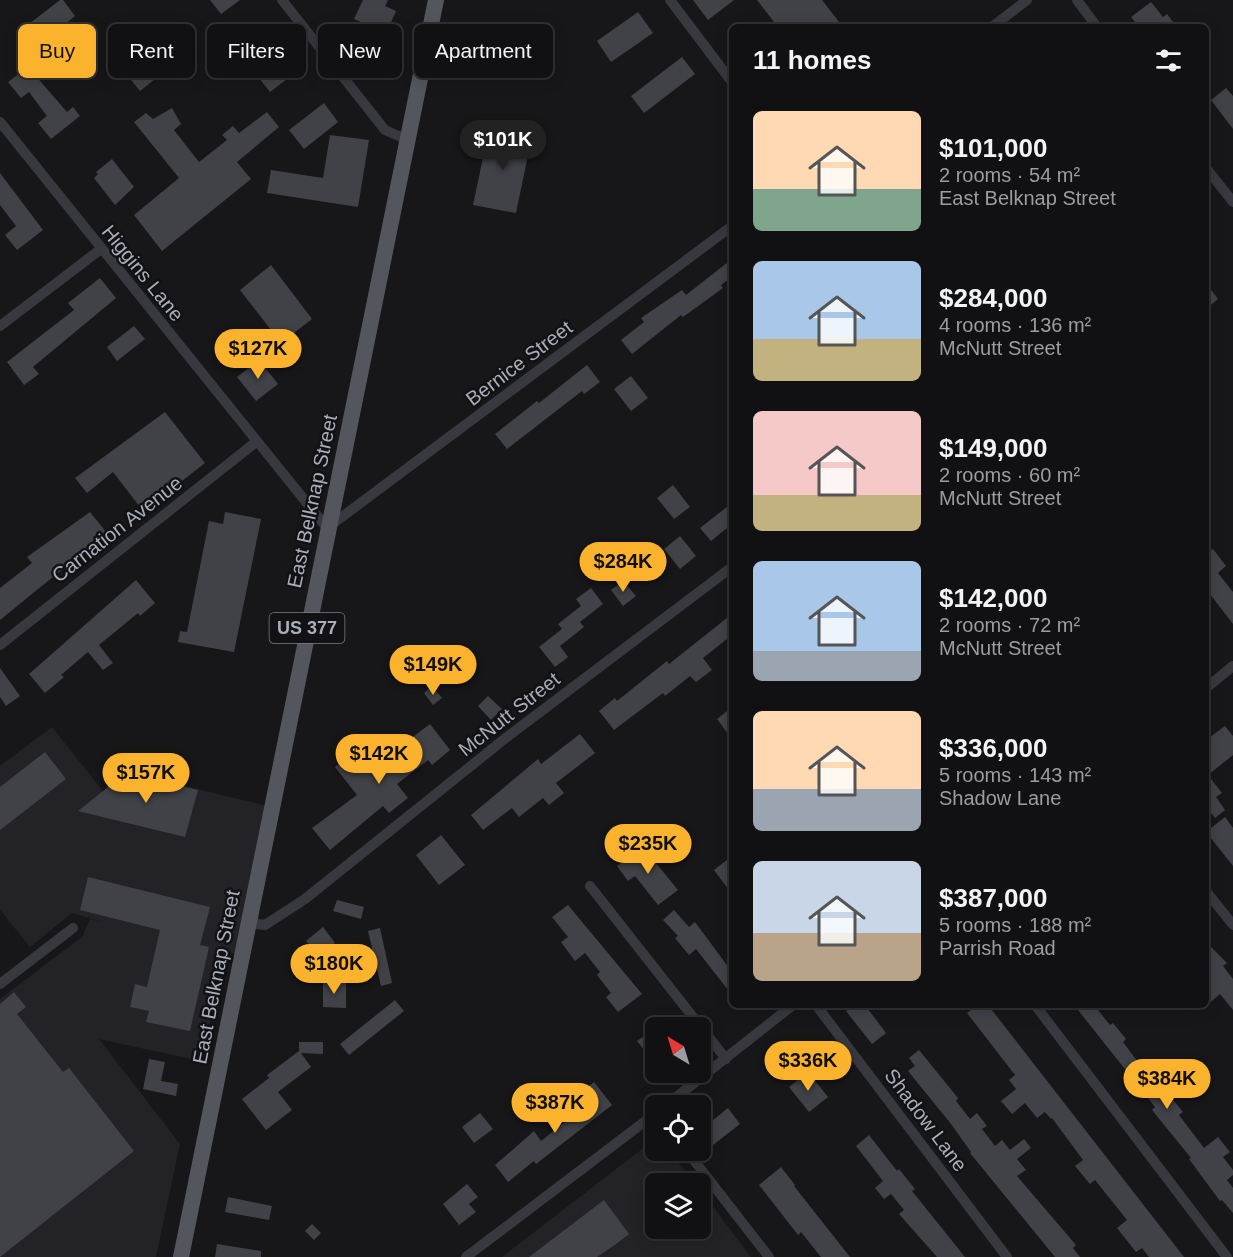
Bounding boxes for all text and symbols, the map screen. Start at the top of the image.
chip: Buy [18,24,96,78]
chip: Rent [108,24,195,78]
chip: Filters [207,24,306,78]
chip: New [318,24,402,78]
chip: Apartment [414,24,553,78]
icon: filters [1152,44,1185,77]
text: 11 homes [753,45,872,75]
pin: $101K [461,120,545,171]
text: $101K [474,128,532,150]
text: $101,000 [939,133,1047,163]
icon: home [801,135,873,207]
text: 2 rooms · 54 m² [939,164,1080,186]
text: East Belknap Street [939,187,1116,209]
street label: Higgins Lane [98,221,188,325]
text: $284,000 [939,283,1047,313]
icon: home [801,285,873,357]
text: 4 rooms · 136 m² [939,314,1091,336]
street label: Bernice Street [462,316,577,410]
pin: $127K [216,329,300,380]
text: $127K [229,337,287,359]
text: McNutt Street [939,337,1061,359]
street label: East Belknap Street [283,412,341,590]
text: $149,000 [939,433,1047,463]
icon: home [801,435,873,507]
text: 2 rooms · 60 m² [939,464,1080,486]
street label: Carnation Avenue [48,471,186,587]
text: McNutt Street [939,487,1061,509]
pin: $284K [581,542,665,593]
text: $284K [594,550,652,572]
text: $142,000 [939,583,1047,613]
icon: home [801,585,873,657]
road number: US 377 [270,613,344,643]
text: 2 rooms · 72 m² [939,614,1080,636]
text: McNutt Street [939,637,1061,659]
pin: $149K [391,645,475,696]
text: $149K [404,653,462,675]
street label: McNutt Street [454,667,564,760]
text: $336,000 [939,733,1047,763]
pin: $142K [337,734,421,785]
icon: home [801,735,873,807]
text: $142K [350,742,408,764]
pin: $157K [104,753,188,804]
text: $157K [117,761,175,783]
text: 5 rooms · 143 m² [939,764,1091,786]
text: Shadow Lane [939,787,1061,809]
pin: $235K [606,824,690,875]
text: $235K [619,832,677,854]
text: $387,000 [939,883,1047,913]
icon: home [801,885,873,957]
street label: East Belknap Street [188,888,244,1066]
text: 5 rooms · 188 m² [939,914,1091,936]
text: Parrish Road [939,937,1056,959]
pin: $180K [292,944,376,995]
text: $180K [305,952,363,974]
north arrow [645,1017,711,1083]
map controls [645,1017,711,1239]
pin: $336K [766,1041,850,1092]
text: $336K [779,1049,837,1071]
pin: $384K [1125,1059,1209,1110]
street label: Shadow Lane [880,1065,972,1175]
text: $384K [1138,1067,1196,1089]
pin: $387K [513,1083,597,1134]
text: $387K [526,1091,584,1113]
button: locate [645,1095,711,1161]
button: layers [645,1173,711,1239]

